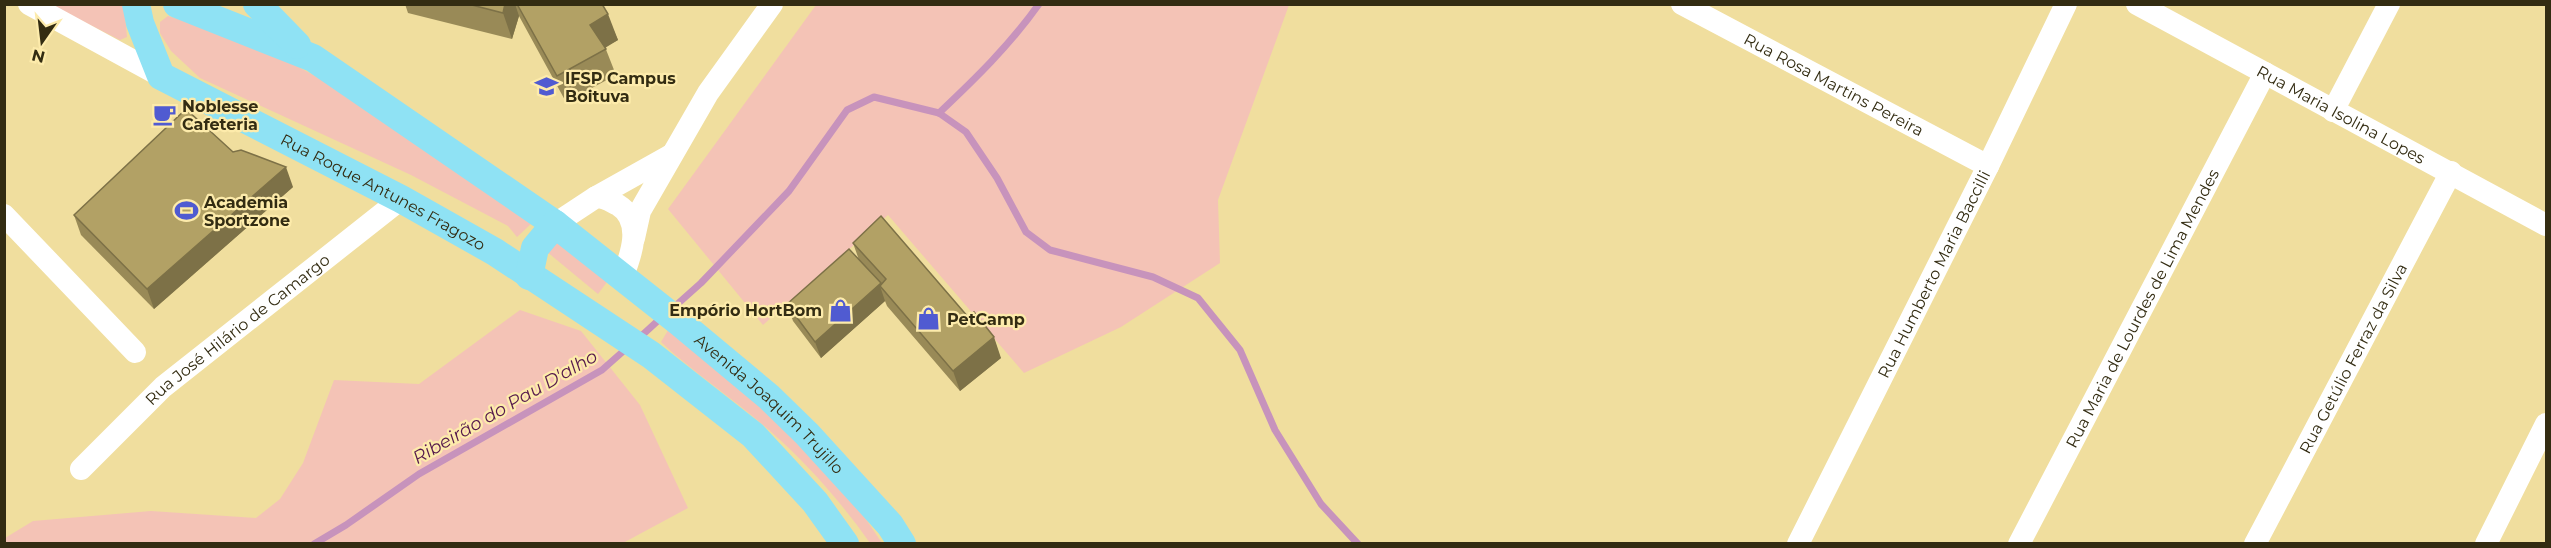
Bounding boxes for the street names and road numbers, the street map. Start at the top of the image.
street label: Rua Rosa Martins Pereira [1741,29,1927,140]
street label: Rua Maria Isolina Lopes [2254,61,2429,168]
street label: Rua Roque Antunes Fragozo [278,130,489,254]
street label: Rua Maria de Lourdes de Lima Mendes [2062,165,2223,451]
street label: Rua Humberto Maria Baccilli [1874,167,1994,381]
street label: Rua José Hilário de Camargo [141,250,333,409]
street label: Rua Getúlio Ferraz da Silva [2295,260,2411,457]
street label: Avenida Joaquim Trujillo [691,330,848,478]

